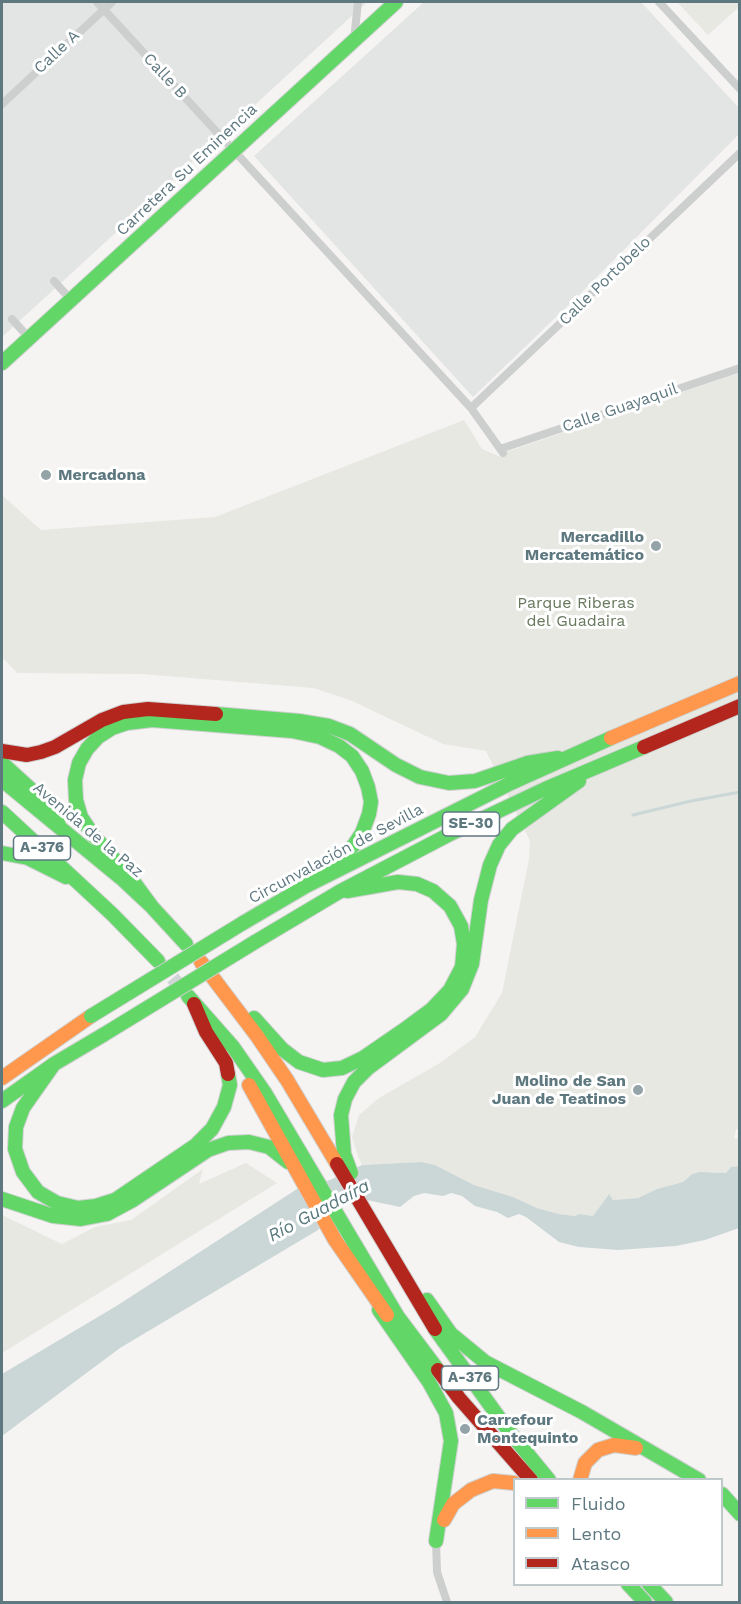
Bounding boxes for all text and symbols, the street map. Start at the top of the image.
street label: Calle A [30,26,84,78]
street label: Calle B [139,49,191,103]
street label: Carretera Su Eminencia [113,100,261,240]
street label: Calle Portobelo [555,232,655,330]
street label: Calle Guayaquil [560,379,680,437]
place label: Mercadona [58,465,146,485]
marker: Mercadona [39,468,53,482]
place label: Mercadillo Mercatemático [525,527,644,565]
marker: Mercadillo Mercatemático [649,539,663,553]
park label: Parque Riberas del Guadaira [517,593,635,631]
street label: Avenida de la Paz [29,778,147,882]
street label: Circunvalación de Sevilla [246,800,426,908]
road number: SE-30 [442,812,500,836]
road number: A-376 [14,836,70,860]
place label: Molino de San Juan de Teatinos [492,1071,626,1109]
marker: Molino de San Juan de Teatinos [631,1083,645,1097]
water label: Río Guadaíra [265,1175,373,1247]
road number: A-376 [442,1366,498,1390]
place label: Carrefour Montequinto [477,1410,578,1448]
marker: Carrefour Montequinto [458,1422,472,1436]
legend [513,1478,723,1586]
text: Fluido [571,1493,625,1514]
text: Lento [571,1523,621,1544]
text: Atasco [571,1553,630,1574]

